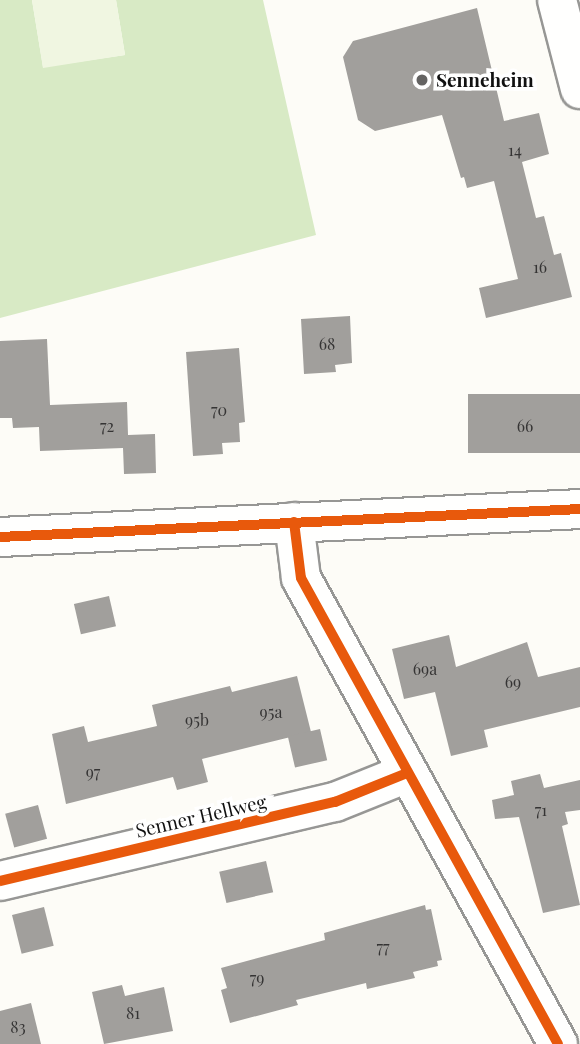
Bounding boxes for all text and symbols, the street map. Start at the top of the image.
place label: Senneheim [436,69,534,91]
marker: Senneheim [414,72,430,88]
house number: 14 [508,140,522,160]
house number: 16 [533,257,547,277]
house number: 68 [319,334,335,354]
house number: 70 [211,400,227,420]
house number: 72 [100,416,114,436]
house number: 66 [517,416,533,436]
house number: 69a [413,659,437,679]
house number: 69 [505,672,521,692]
house number: 95a [260,702,282,722]
house number: 95b [185,710,209,730]
house number: 97 [86,762,100,782]
street label: Senner Hellweg [133,790,269,842]
house number: 71 [535,800,547,820]
house number: 77 [377,937,389,957]
house number: 79 [250,968,264,988]
house number: 81 [126,1003,140,1023]
house number: 83 [10,1017,26,1037]

